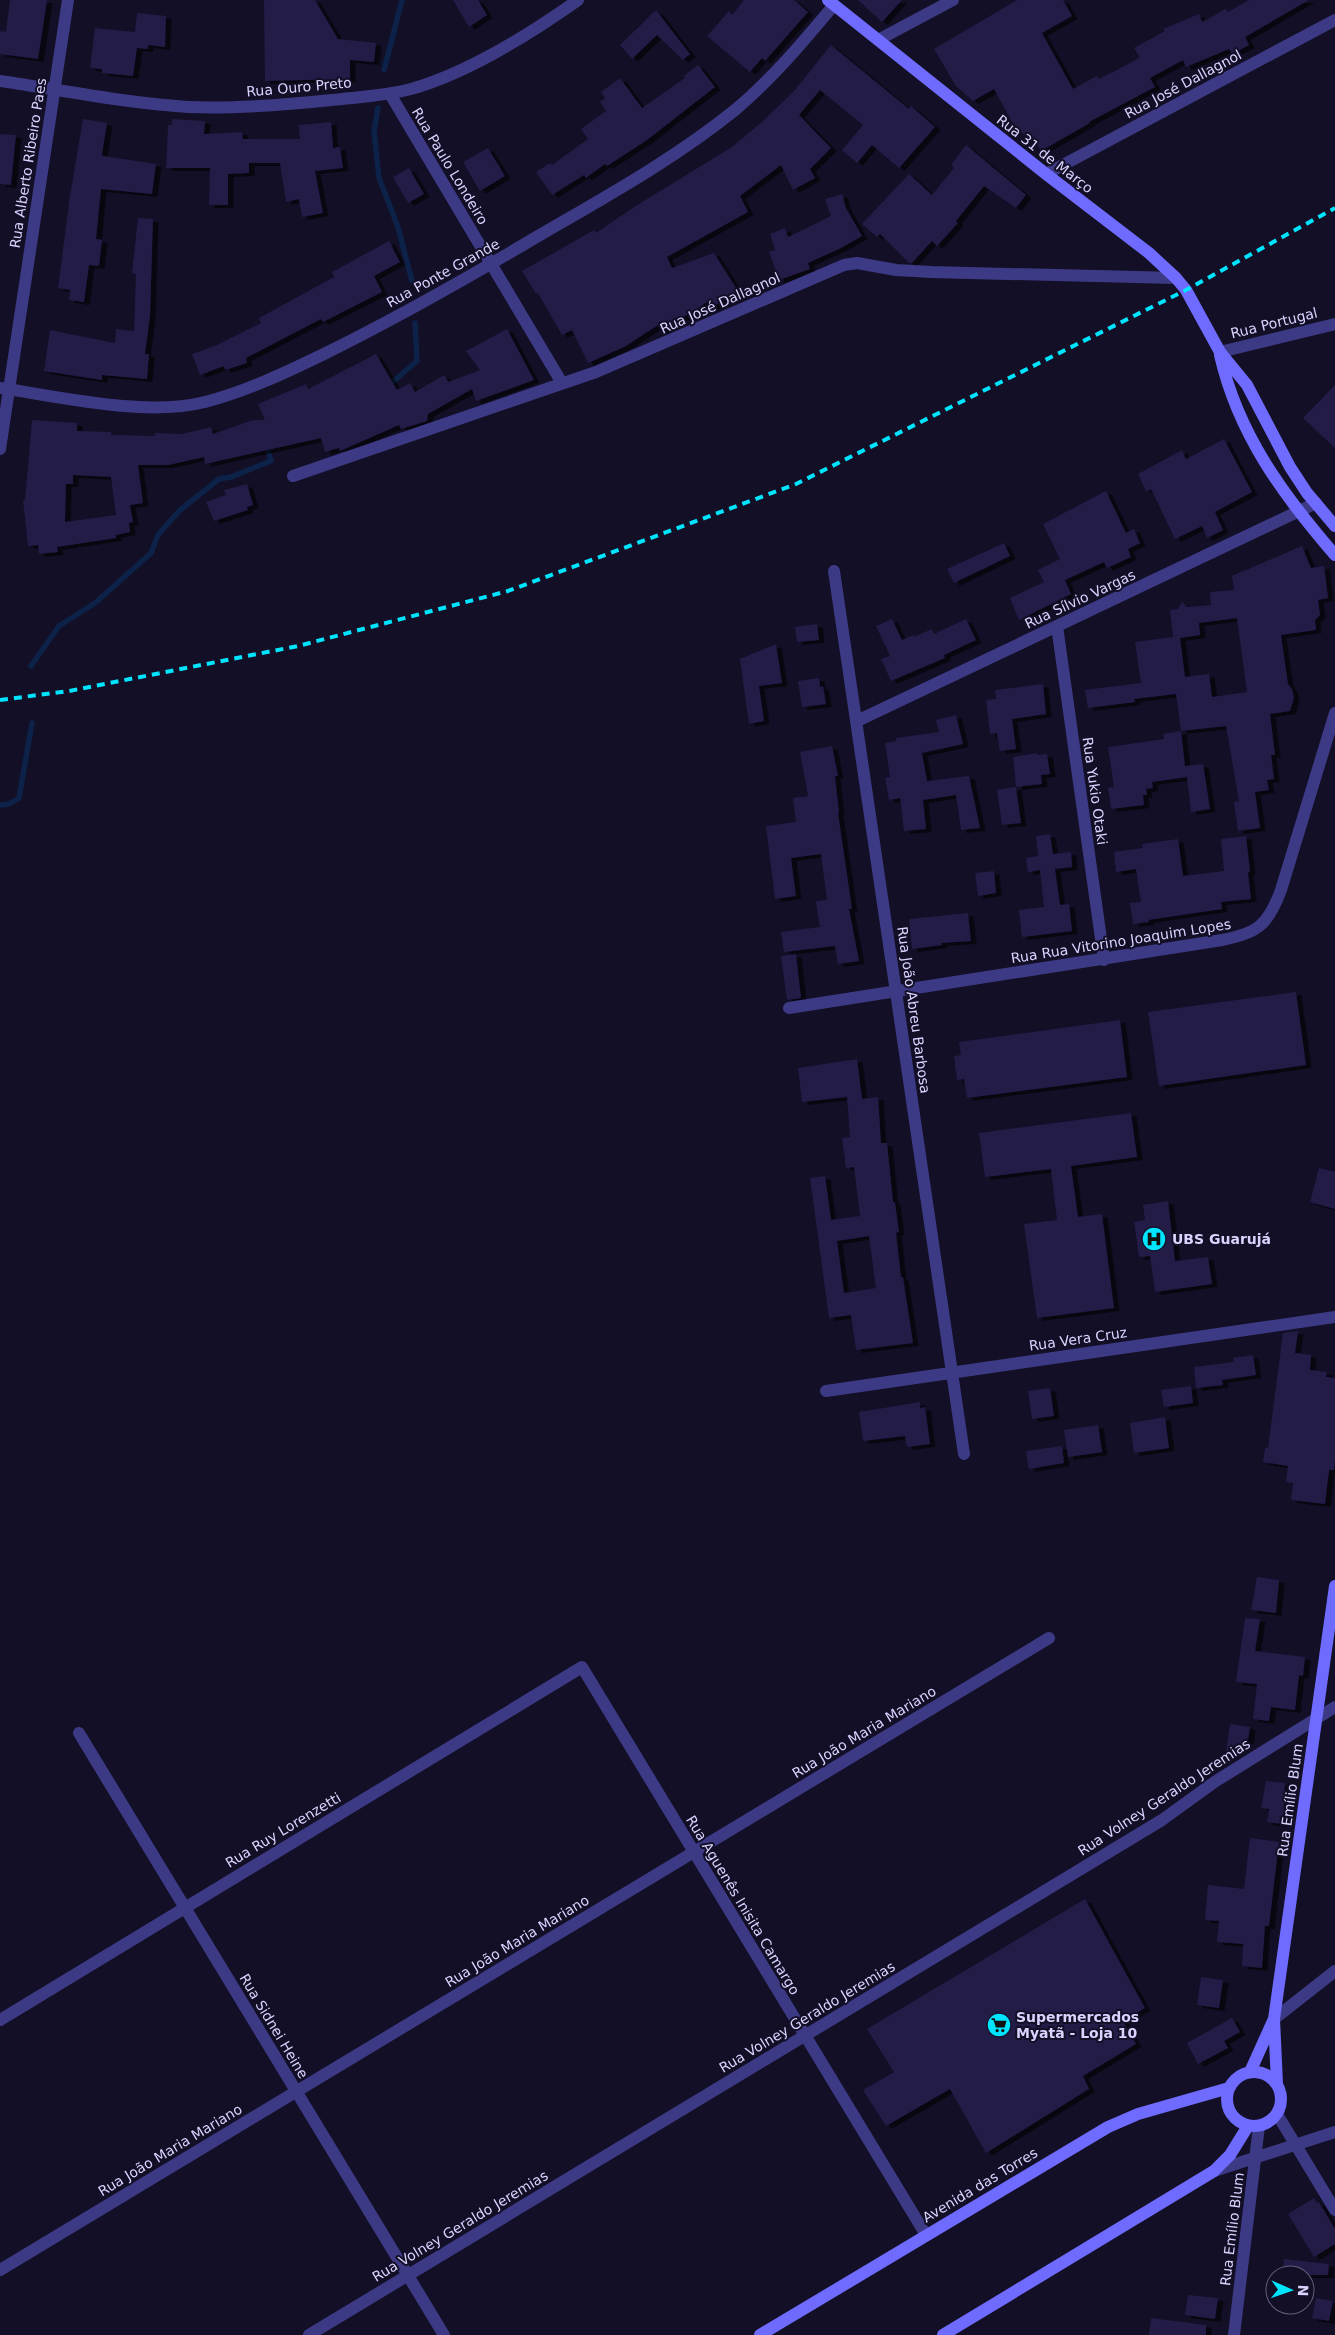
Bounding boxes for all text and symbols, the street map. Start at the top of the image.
street label: Rua José Dallagnol [1122,46,1244,122]
street label: Rua Ouro Preto [246,74,352,100]
street label: Rua Alberto Ribeiro Paes [7,77,49,249]
street label: Rua Paulo Londeiro [409,105,491,227]
street label: Rua 31 de Março [994,111,1096,197]
street label: Rua Ponte Grande [384,235,502,311]
street label: Rua José Dallagnol [657,269,783,337]
street label: Rua Portugal [1229,304,1319,342]
street label: Rua Sílvio Vargas [1022,566,1138,632]
street label: Rua Yukio Otaki [1079,736,1111,846]
street label: Rua Rua Vitorino Joaquim Lopes [1010,916,1232,966]
street label: Rua João Abreu Barbosa [894,926,934,1094]
hospital icon: UBS Guarujá [1141,1226,1167,1252]
place label: UBS Guarujá [1172,1231,1271,1247]
street label: Rua Vera Cruz [1028,1324,1128,1354]
street label: Rua João Maria Mariano [789,1683,939,1781]
street label: Rua Volney Geraldo Jeremias [1075,1735,1253,1859]
street label: Rua Emílio Blum [1274,1742,1306,1858]
street label: Rua Ruy Lorenzetti [222,1789,344,1871]
street label: Rua Aguenês Inisita Camargo [683,1812,803,1998]
street label: Rua João Maria Mariano [442,1892,592,1990]
street label: Rua Volney Geraldo Jeremias [716,1958,898,2076]
street label: Rua Sidnei Heine [236,1971,312,2081]
place label: Supermercados Myatã - Loja 10 [1016,2009,1139,2041]
supermarket icon: Supermercados Myatã - Loja 10 [986,2012,1012,2038]
street label: Rua João Maria Mariano [95,2101,245,2199]
street label: Avenida das Torres [920,2144,1040,2226]
street label: Rua Volney Geraldo Jeremias [369,2167,551,2285]
street label: Rua Emílio Blum [1217,2171,1247,2287]
north arrow [1265,2265,1315,2315]
text: N [1295,2284,1311,2297]

